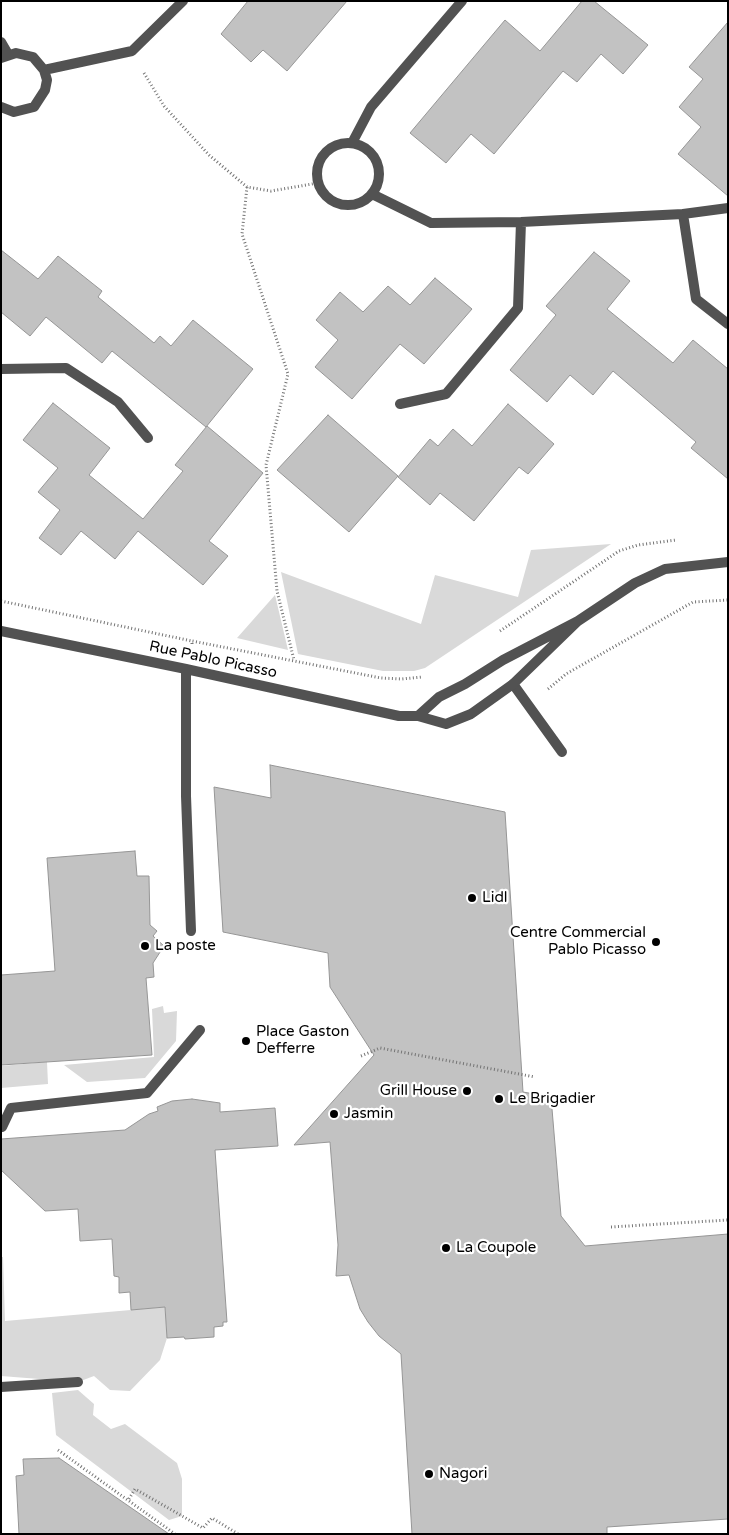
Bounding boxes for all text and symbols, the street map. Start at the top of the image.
street label: Rue Pablo Picasso [147,638,279,682]
place label: Lidl [482,889,508,907]
marker: Lidl [466,892,478,904]
place label: Centre Commercial Pablo Picasso [510,924,646,959]
marker: Centre Commercial Pablo Picasso [650,936,662,948]
place label: La poste [155,937,216,955]
marker: La poste [139,940,151,952]
place label: Place Gaston Defferre [256,1023,349,1058]
marker: Place Gaston Defferre [240,1035,252,1047]
place label: Grill House [380,1082,457,1100]
marker: Grill House [461,1085,473,1097]
place label: Le Brigadier [509,1090,595,1108]
marker: Le Brigadier [493,1093,505,1105]
place label: Jasmin [344,1105,393,1123]
marker: Jasmin [328,1108,340,1120]
place label: La Coupole [456,1239,536,1257]
marker: La Coupole [440,1242,452,1254]
place label: Nagori [439,1465,488,1483]
marker: Nagori [423,1468,435,1480]

